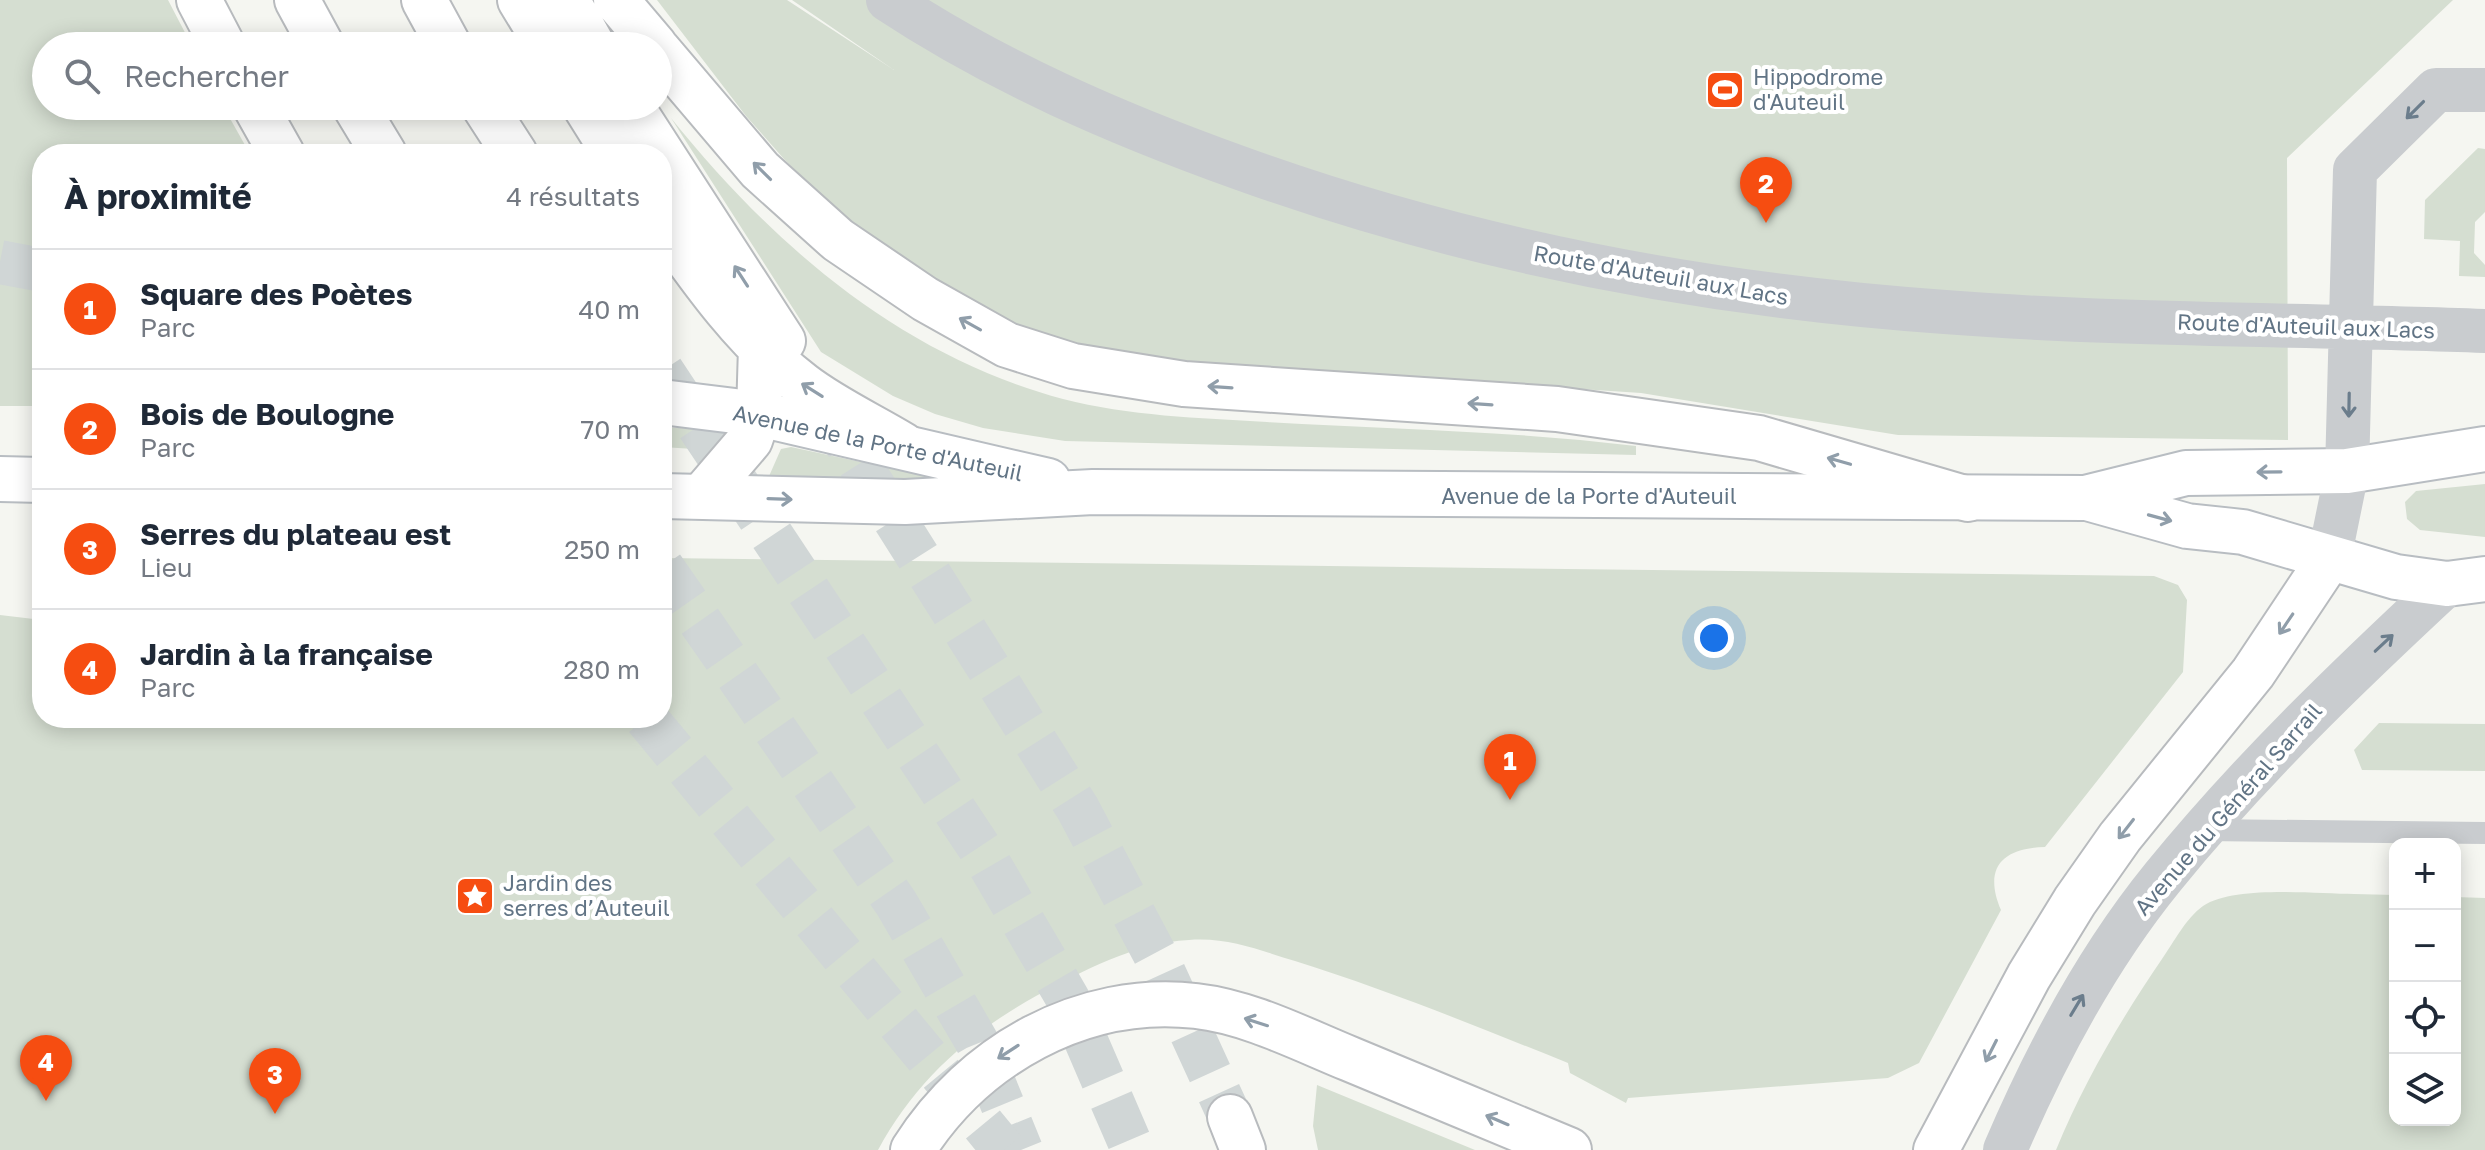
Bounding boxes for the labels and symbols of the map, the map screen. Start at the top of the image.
place label: Hippodrome d'Auteuil [1753,63,1883,115]
sports icon: Hippodrome d'Auteuil [1704,69,1746,111]
one-way arrow [2406,100,2425,120]
pin: 2 [1740,157,1792,223]
one-way arrow [752,161,772,180]
street label: Route d'Auteuil aux Lacs [1532,239,1790,310]
one-way arrow [732,265,749,287]
street label: Route d'Auteuil aux Lacs [2177,308,2435,343]
one-way arrow [959,316,983,331]
one-way arrow [1207,379,1234,394]
one-way arrow [801,381,824,397]
one-way arrow [2341,391,2357,418]
one-way arrow [1467,396,1493,411]
street label: Avenue de la Porte d'Auteuil [731,399,1025,486]
one-way arrow [1827,453,1852,468]
one-way arrow [2256,464,2283,480]
street label: Avenue de la Porte d'Auteuil [1441,482,1737,509]
one-way arrow [766,491,793,506]
one-way arrow [2147,512,2173,527]
one-way arrow [2277,612,2293,635]
your location [1694,618,1734,658]
one-way arrow [2373,634,2393,653]
street label: Avenue du Général Sarrail [2128,697,2327,920]
pin: 1 [1484,734,1536,800]
one-way arrow [2118,818,2135,839]
place label: Jardin des serres d’Auteuil [503,869,670,921]
place icon: Jardin des serres d’Auteuil [454,875,496,917]
one-way arrow [2069,994,2085,1017]
one-way arrow [1244,1013,1269,1028]
pin: 4 [20,1035,72,1101]
one-way arrow [1983,1038,1999,1062]
one-way arrow [997,1044,1019,1061]
pin: 3 [249,1048,301,1114]
one-way arrow [1485,1112,1510,1126]

